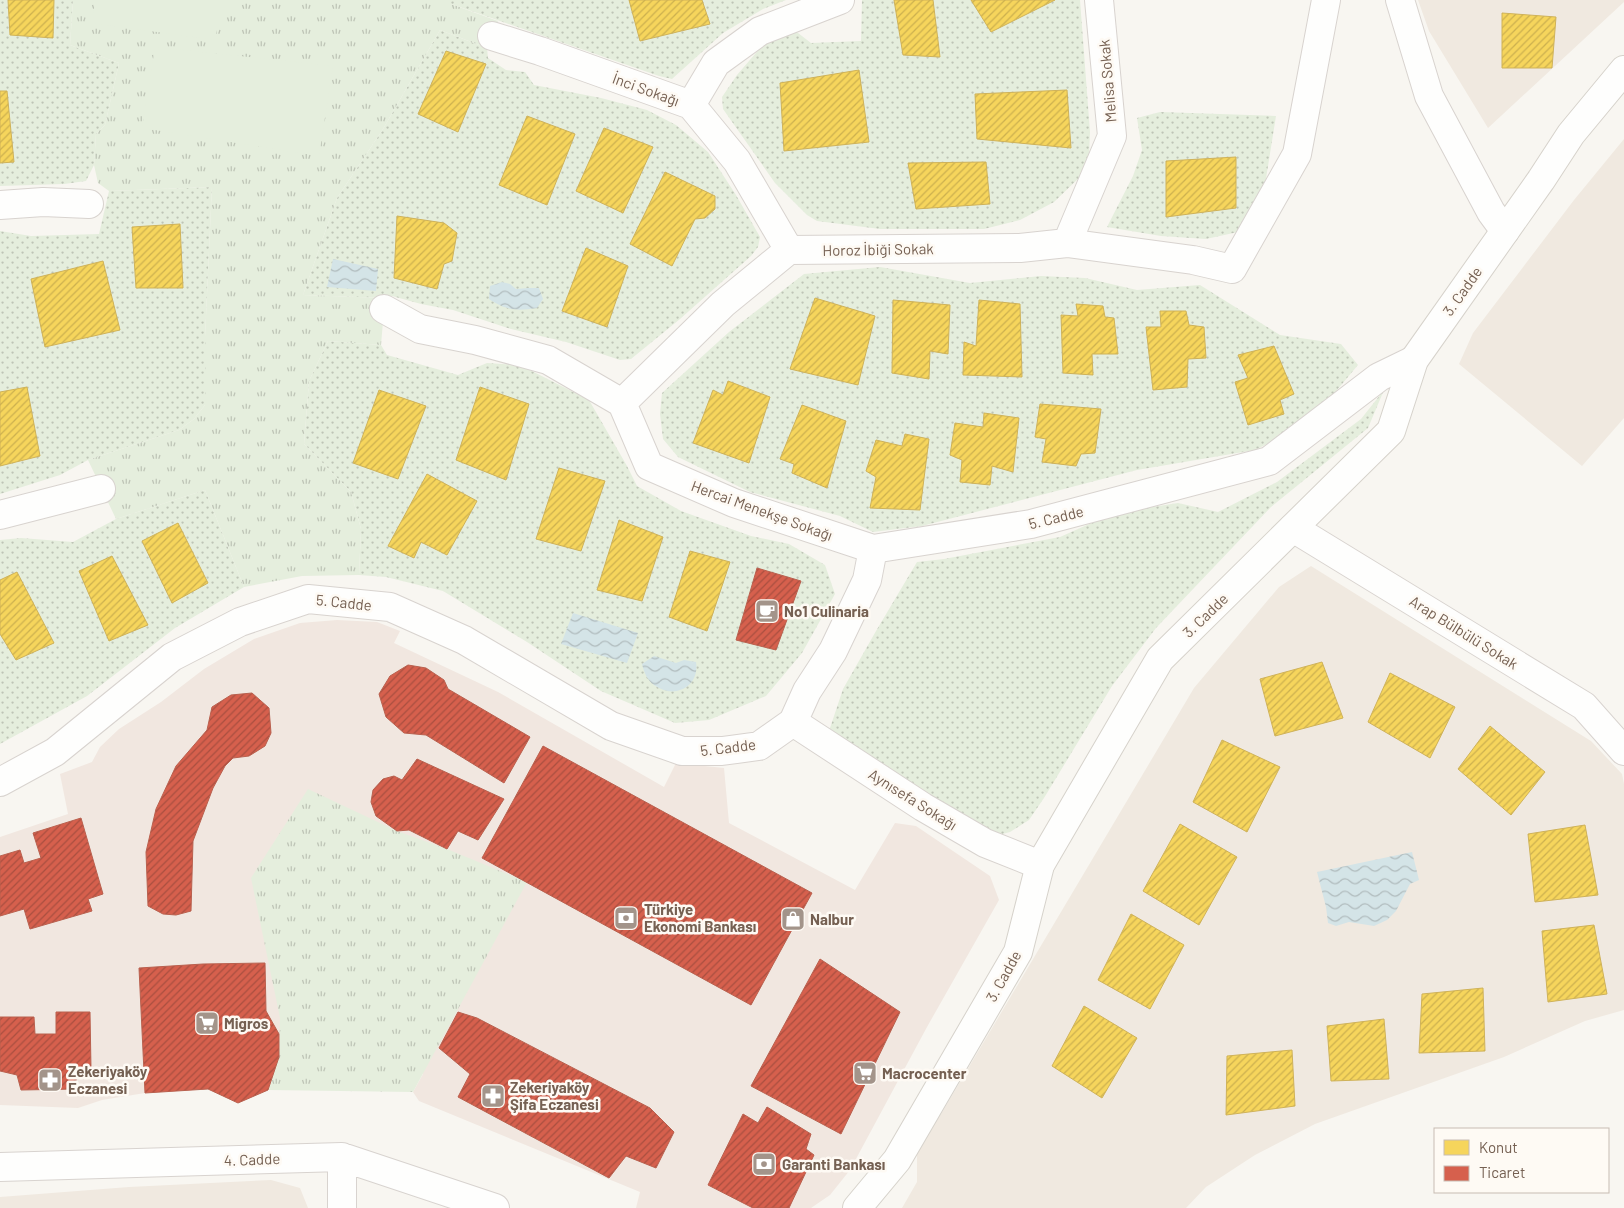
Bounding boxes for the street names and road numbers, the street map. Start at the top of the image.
street label: Melisa Sokak [1094,38,1120,123]
street label: İnci Sokağı [610,69,682,109]
street label: Horoz İbiği Sokak [822,239,934,259]
street label: 3. Cadde [1439,263,1485,319]
street label: Hercai Menekşe Sokağı [689,476,835,544]
street label: 5. Cadde [1027,502,1085,532]
street label: 3. Cadde [1179,589,1231,641]
street label: 5. Cadde [315,590,373,614]
street label: Arap Bülbülü Sokak [1406,591,1522,673]
street label: 5. Cadde [699,735,757,759]
street label: Aynısefa Sokağı [865,765,961,833]
street label: 3. Cadde [982,947,1024,1005]
street label: 4. Cadde [223,1149,281,1169]

